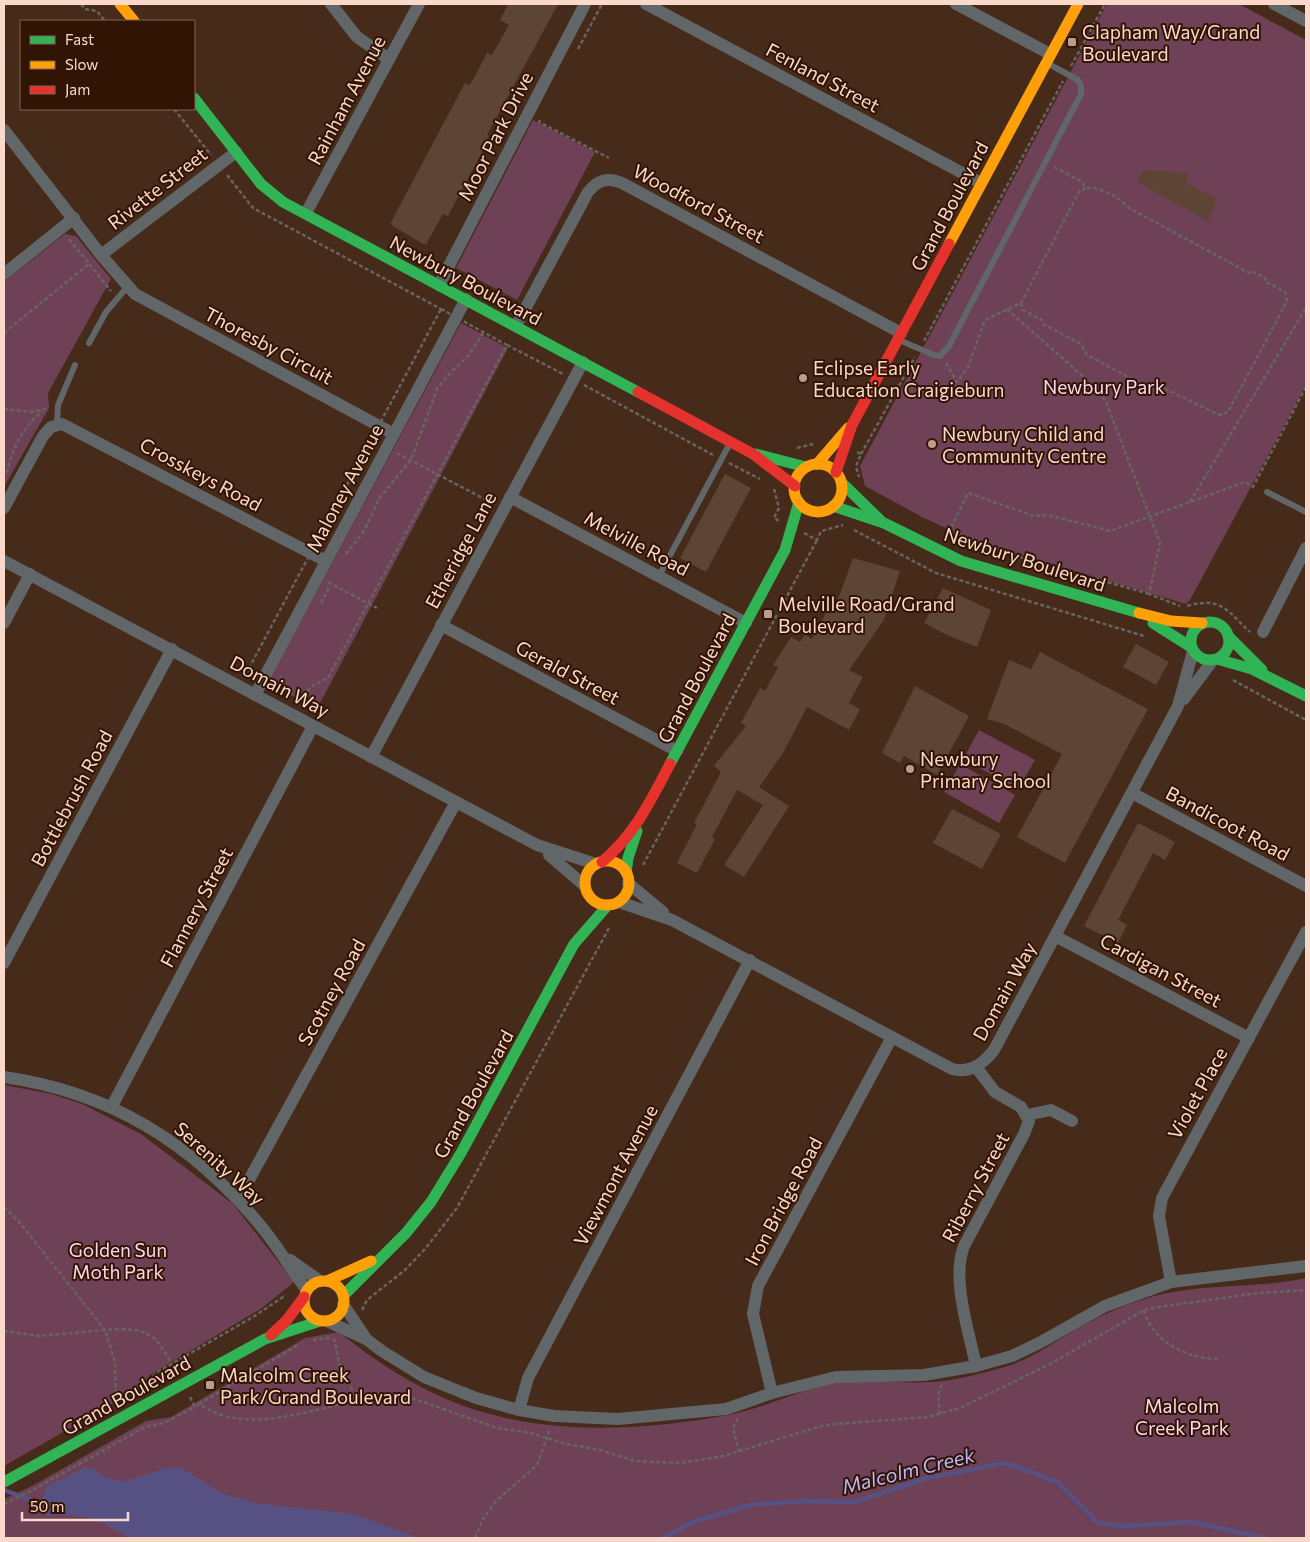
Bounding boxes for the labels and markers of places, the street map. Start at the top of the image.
place label: Clapham Way/Grand Boulevard [1082,20,1260,65]
marker: Clapham Way/Grand Boulevard [1066,36,1078,48]
place label: Eclipse Early Education Craigieburn [813,356,1005,401]
marker: Eclipse Early Education Craigieburn [797,372,809,384]
place label: Newbury Child and Community Centre [942,422,1106,467]
marker: Newbury Child and Community Centre [926,438,938,450]
place label: Melville Road/Grand Boulevard [778,592,954,637]
marker: Melville Road/Grand Boulevard [762,608,774,620]
place label: Newbury Primary School [920,747,1051,792]
marker: Newbury Primary School [904,763,916,775]
place label: Malcolm Creek Park/Grand Boulevard [220,1363,411,1408]
marker: Malcolm Creek Park/Grand Boulevard [204,1379,216,1391]

